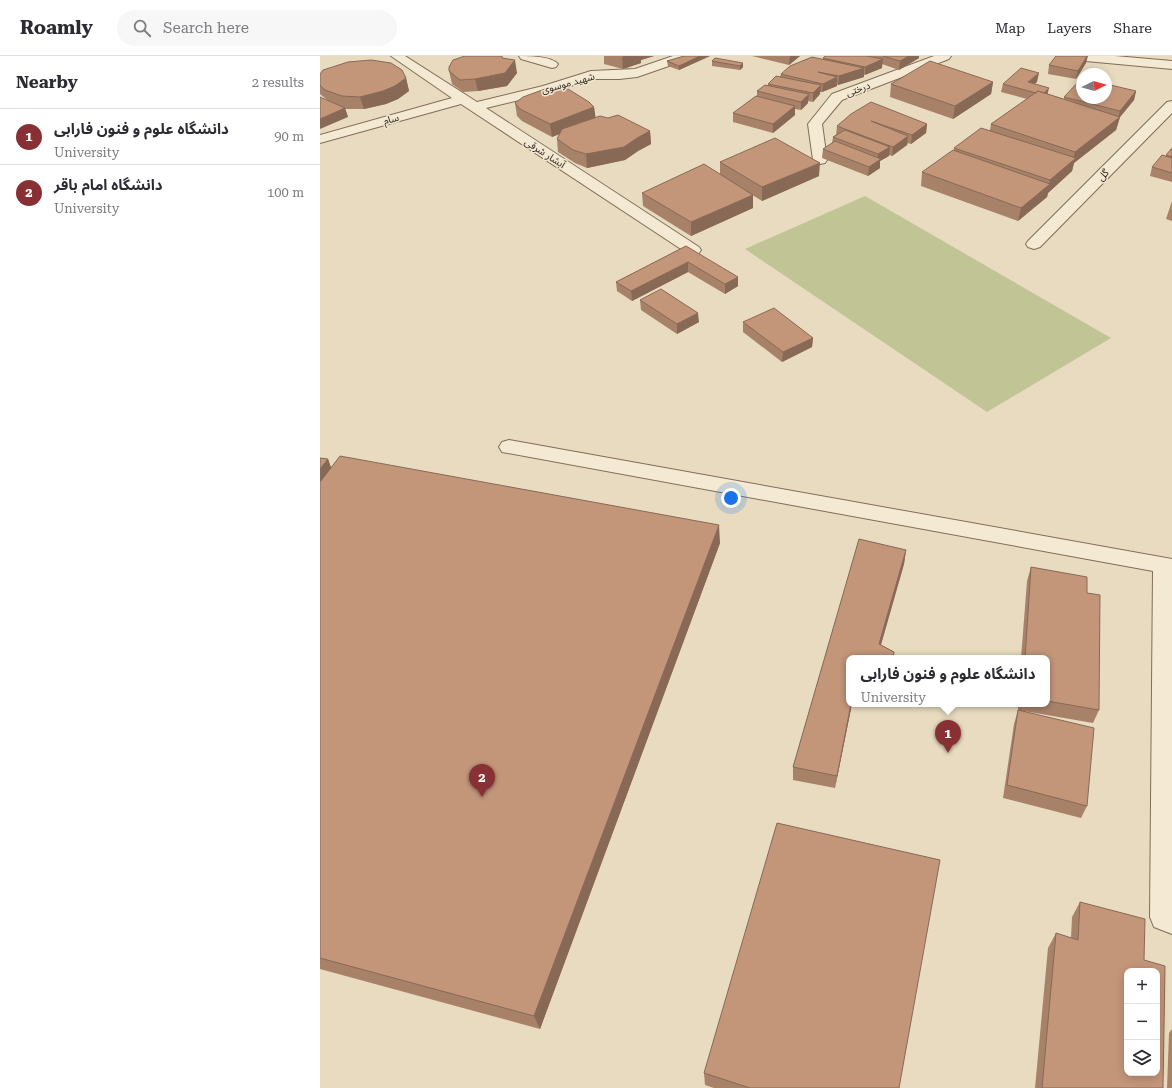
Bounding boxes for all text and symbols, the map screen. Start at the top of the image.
search box [117,10,397,46]
text: Roamly [20,16,93,39]
icon: search [131,17,153,39]
text: Search here [163,19,249,37]
text: Map [995,20,1025,36]
text: Layers [1047,20,1091,36]
text: Share [1113,20,1152,36]
north arrow [1076,68,1112,104]
street label: شهید موسوی [540,71,596,96]
text: Nearby [16,72,78,92]
text: 2 results [252,75,304,90]
street label: درختی [844,79,872,99]
street label: سام [382,112,401,129]
text: دانشگاه علوم و فنون فارابی [54,120,229,138]
text: 1 [25,129,33,144]
text: 90 m [274,129,304,144]
street label: آبشار شرقی [522,136,568,172]
text: University [54,145,119,160]
street label: گل [1095,166,1112,183]
text: دانشگاه امام باقر [54,176,163,194]
text: 2 [25,185,33,200]
text: 100 m [267,185,304,200]
text: University [54,201,119,216]
your location [721,488,741,508]
popup [846,655,1050,707]
text: دانشگاه علوم و فنون فارابی [861,665,1035,683]
text: University [861,690,926,705]
pin: 1 [935,720,961,753]
pin: 2 [469,764,495,797]
map controls [1124,968,1160,1076]
button: + [1124,968,1160,1004]
button: − [1124,1004,1160,1040]
button: layers [1124,1040,1160,1076]

